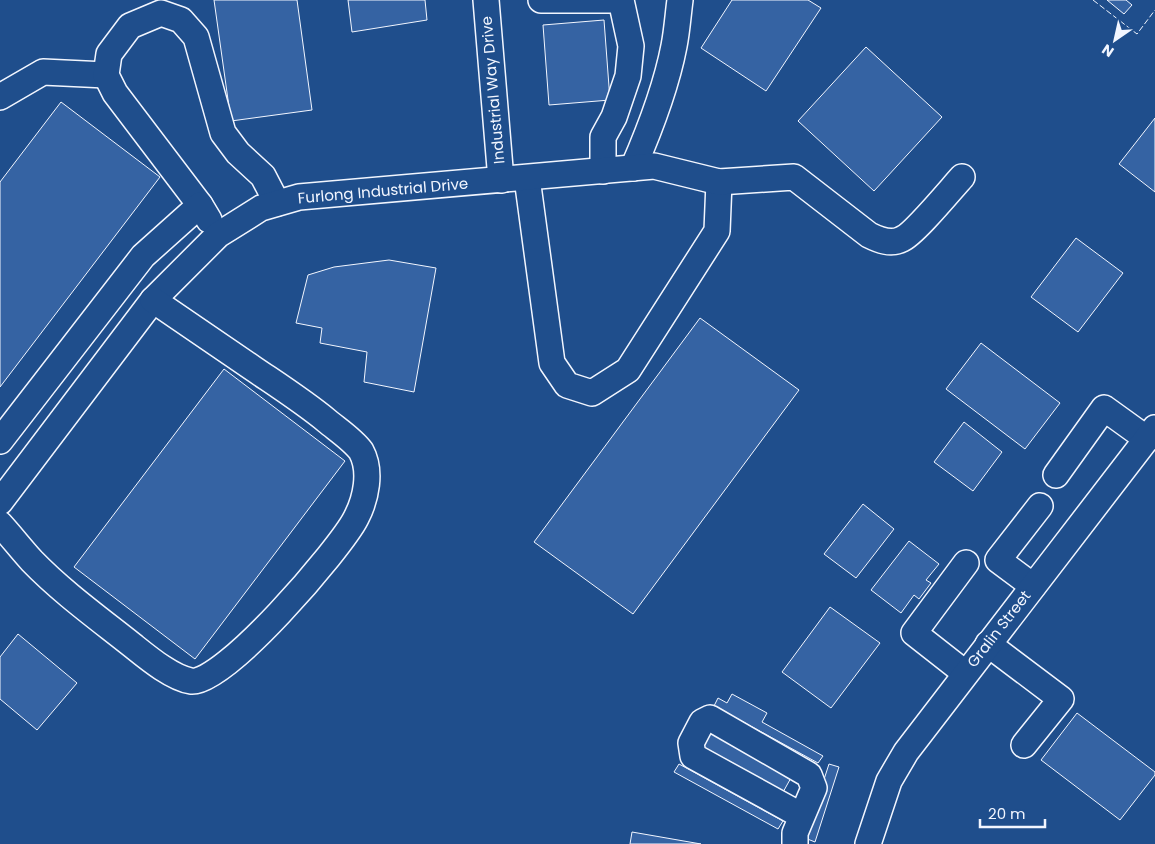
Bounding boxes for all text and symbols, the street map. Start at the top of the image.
street label: Industrial Way Drive [476,15,509,165]
north arrow [1090,15,1140,65]
text: N [1098,40,1118,62]
street label: Furlong Industrial Drive [297,173,469,208]
street label: Gralin Street [962,586,1035,672]
scale bar [980,796,1045,828]
text: 20 m [988,803,1026,824]

